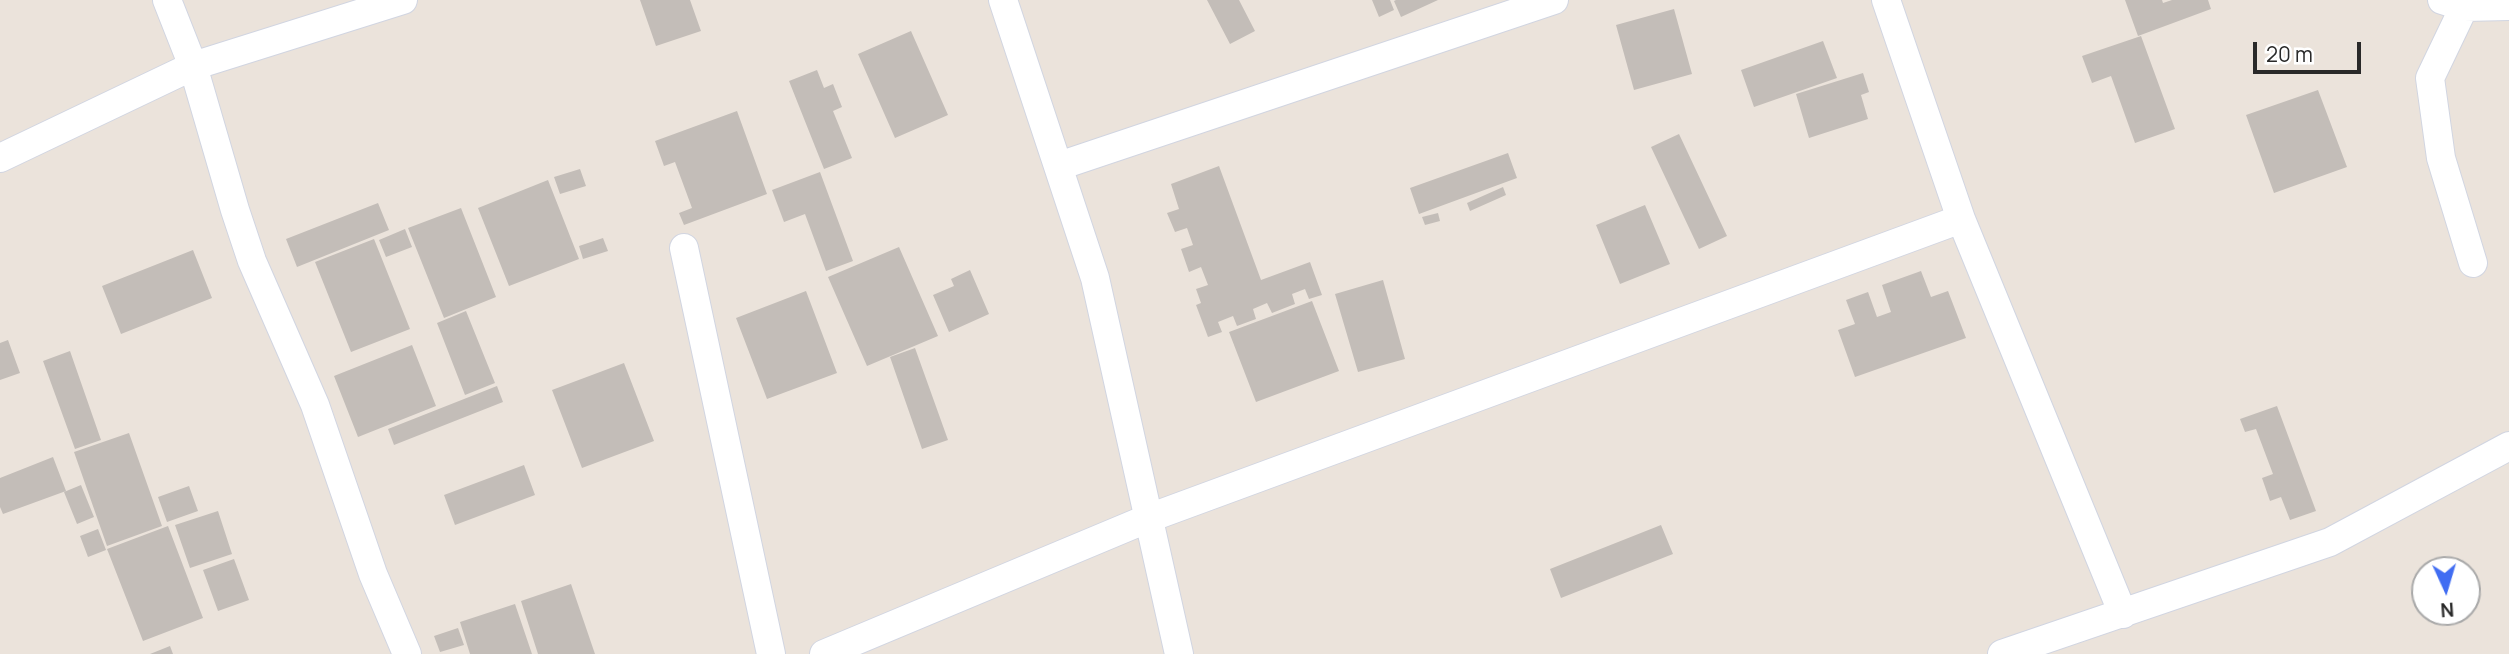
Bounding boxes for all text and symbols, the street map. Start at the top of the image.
scale bar [2257,28,2366,72]
text: 20 m [2266,40,2313,68]
north arrow [2411,556,2481,626]
text: N [2440,597,2455,623]

